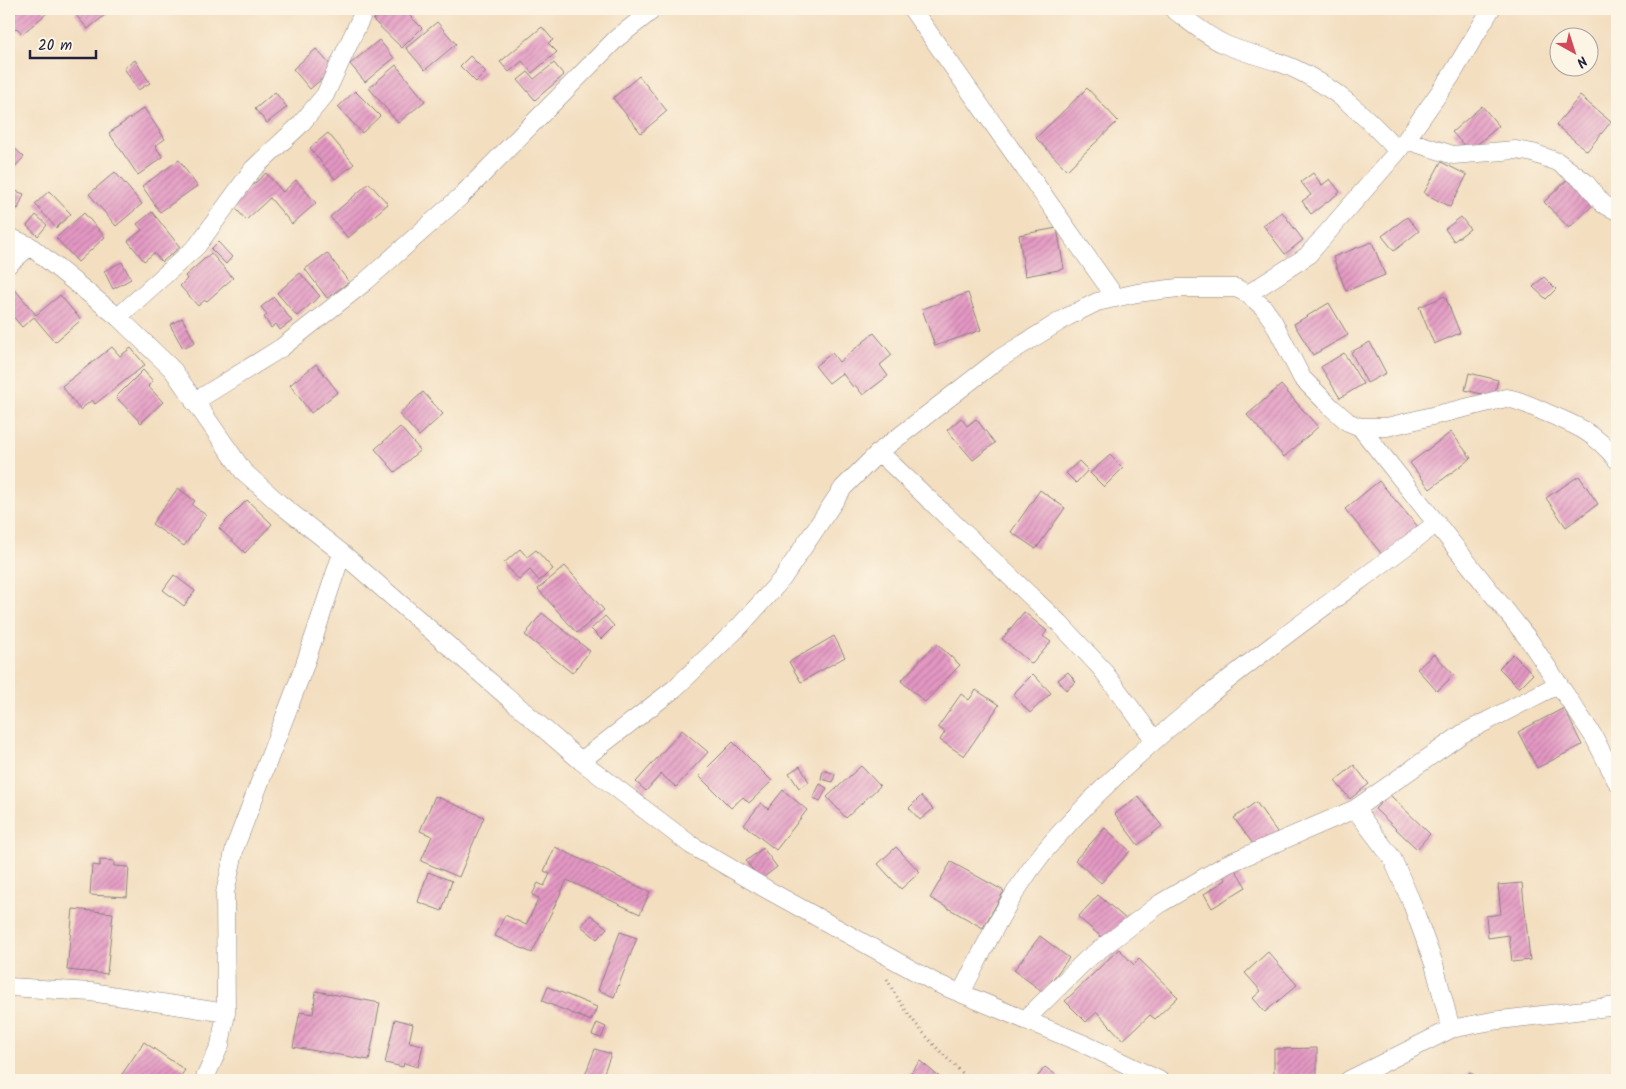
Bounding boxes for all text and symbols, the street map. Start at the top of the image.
scale bar [30,28,96,60]
north arrow [1548,28,1598,78]
text: 20 m [38,34,72,58]
text: N [1571,50,1592,73]

